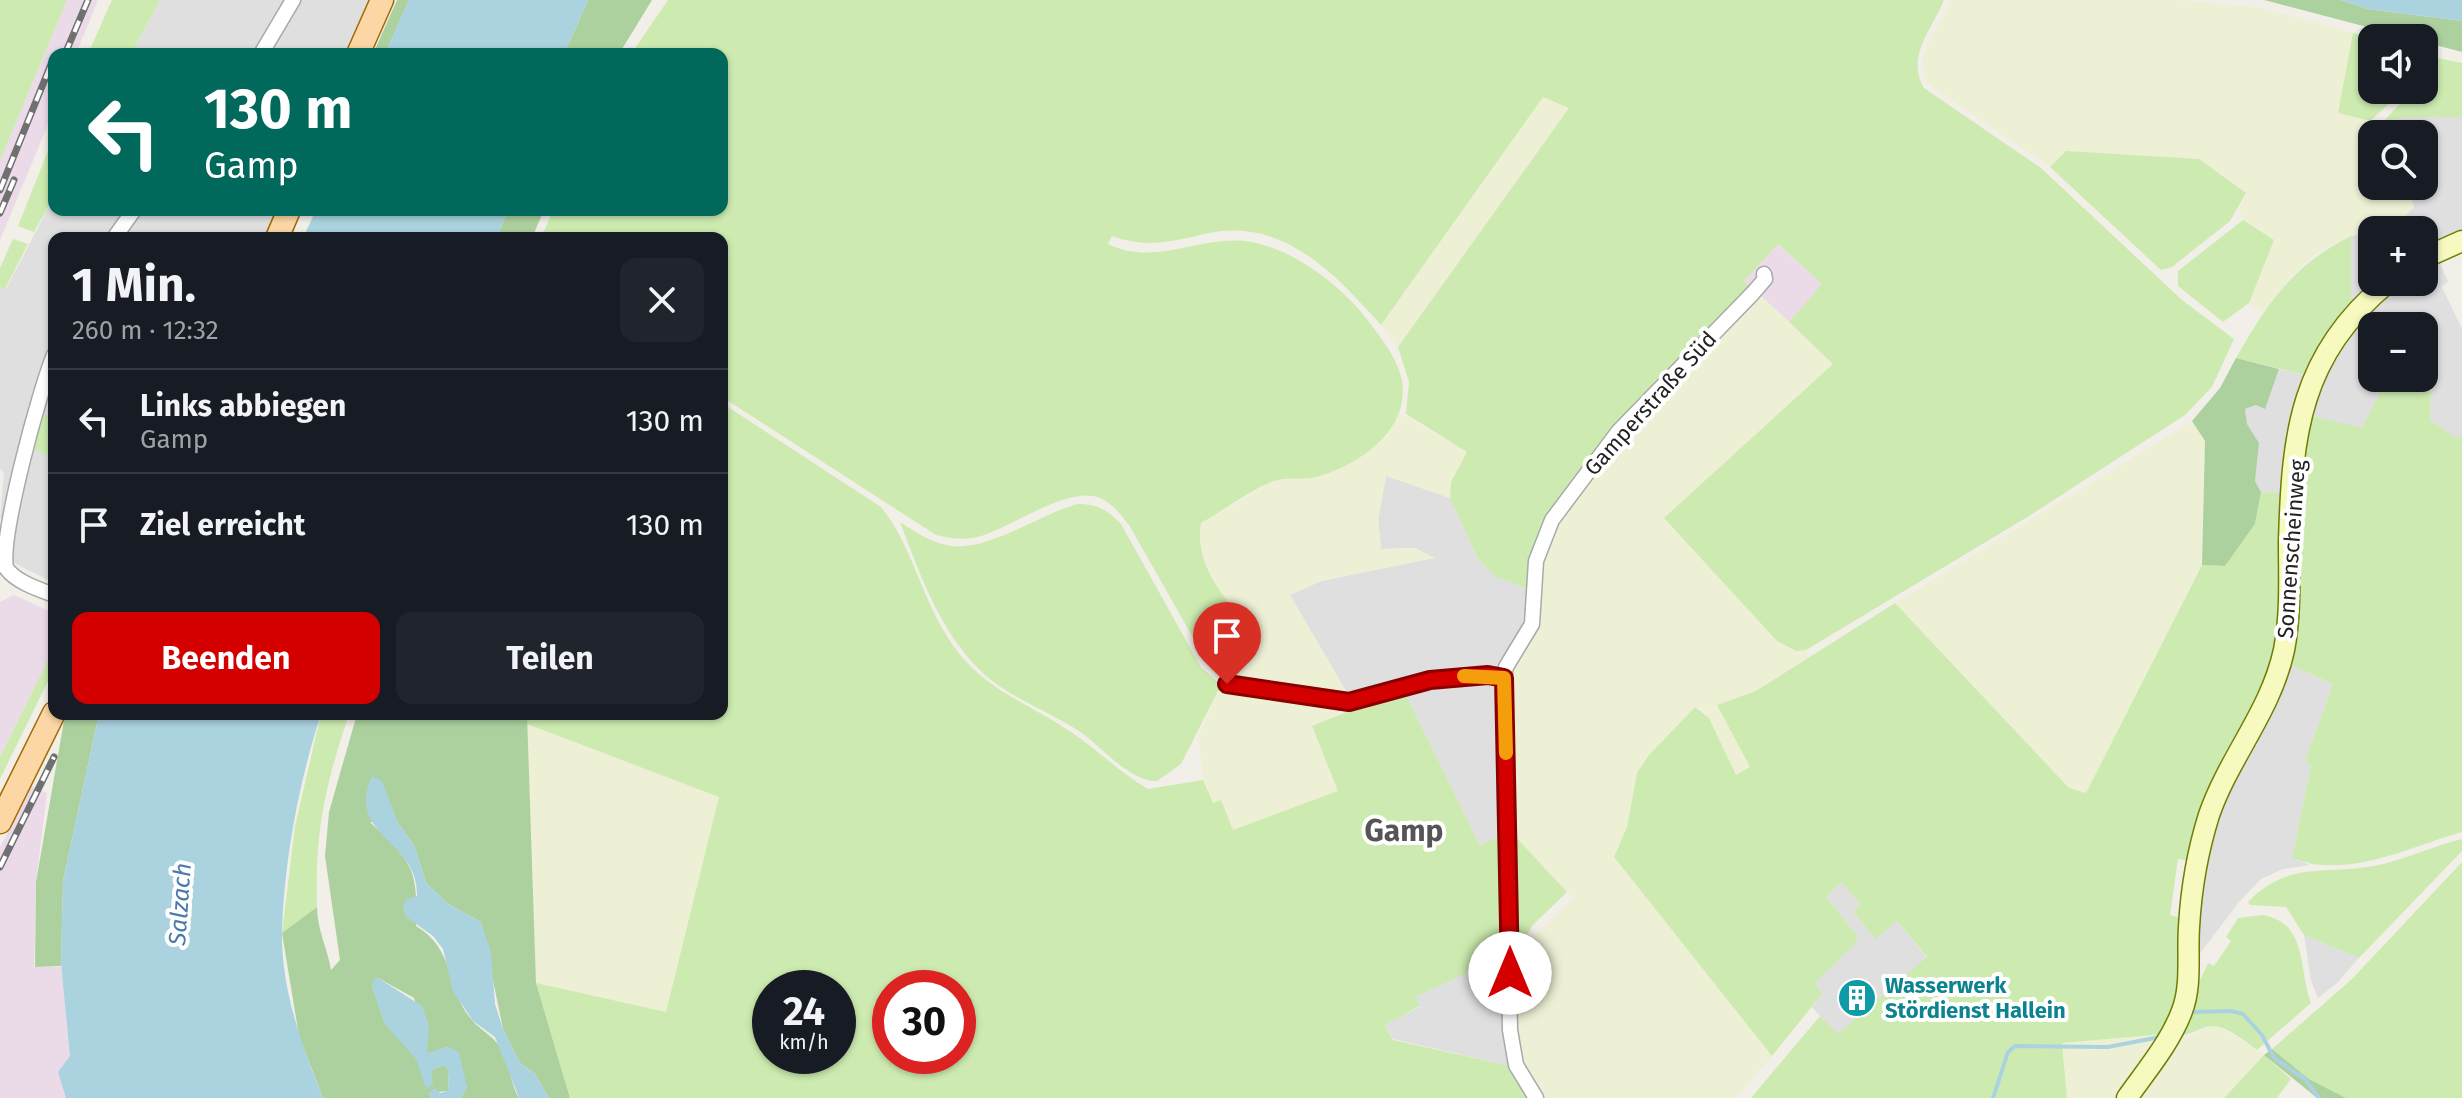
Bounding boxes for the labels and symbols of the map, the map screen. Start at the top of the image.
street label: Gamperstraße Süd [1579,326,1722,481]
street label: Sonnenscheinweg [2272,458,2311,640]
pin [1193,602,1261,684]
district label: Gamp [1364,813,1444,849]
water label: Salzach [163,862,197,947]
position arrow [1468,931,1552,1015]
speed limit sign: 30 [872,970,976,1074]
place label: Wasserwerk Stördienst Hallein [1885,972,2066,1024]
building icon: Wasserwerk Stördienst Hallein [1836,977,1878,1019]

